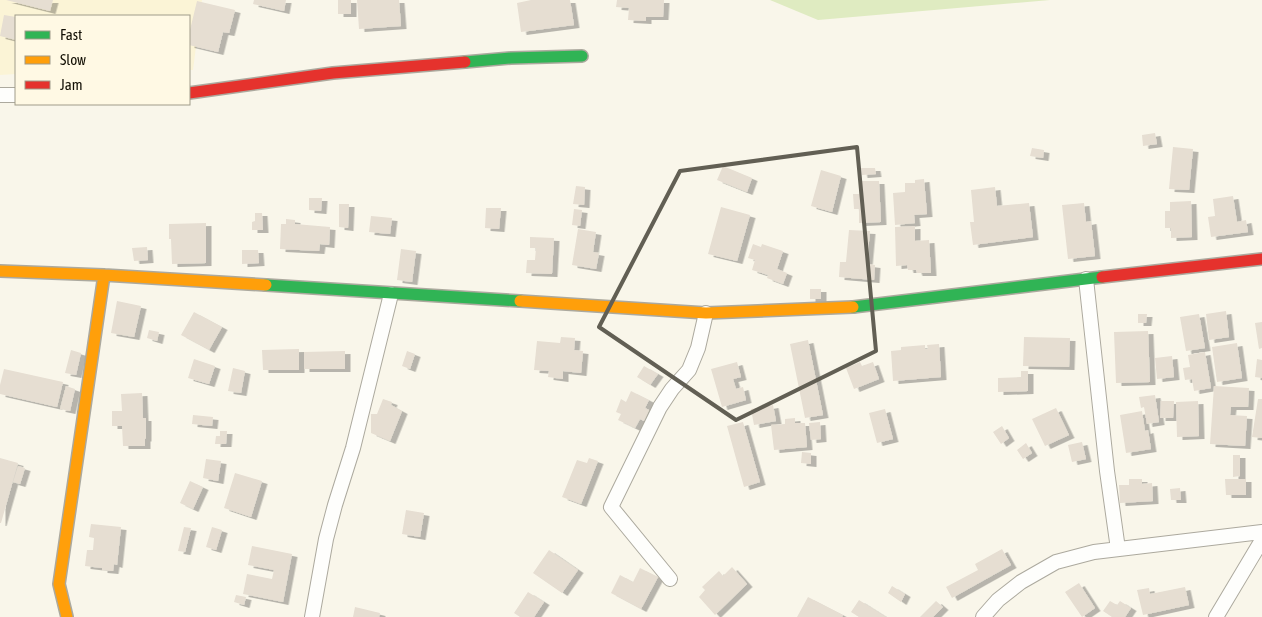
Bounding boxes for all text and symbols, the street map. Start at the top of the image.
legend [15,15,190,105]
text: Fast [60,26,82,43]
text: Slow [60,51,86,68]
text: Jam [60,76,83,93]

